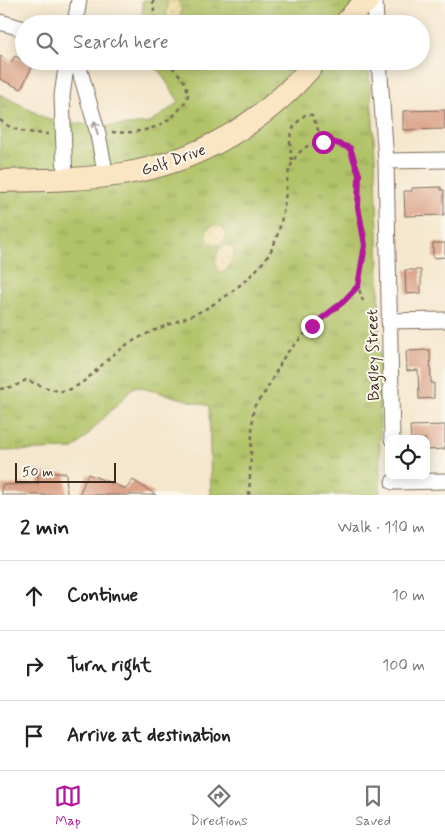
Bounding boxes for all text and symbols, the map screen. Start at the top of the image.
search box [15,15,430,70]
icon: search [33,29,61,57]
text: Search here [73,30,169,55]
one-way arrow [91,121,101,137]
route start [312,131,335,154]
street label: Golf Drive [138,140,209,181]
street label: Bagley Street [362,309,386,401]
route end [301,315,324,338]
map controls [385,435,430,480]
button: locate [385,435,430,480]
scale bar [15,460,116,483]
text: 50 m [22,463,53,481]
text: 2 min [20,514,69,542]
text: Walk · 110 m [337,517,425,538]
icon: ahead [20,582,48,610]
text: Continue [67,583,138,608]
text: 10 m [392,585,425,606]
icon: right [20,652,48,680]
text: Turn right [67,653,151,678]
text: 100 m [382,655,425,676]
icon: arrive [20,722,48,750]
text: Arrive at destination [67,723,231,748]
tab: Map [54,782,82,830]
tab: Directions [190,782,248,830]
tab: Saved [356,782,391,830]

